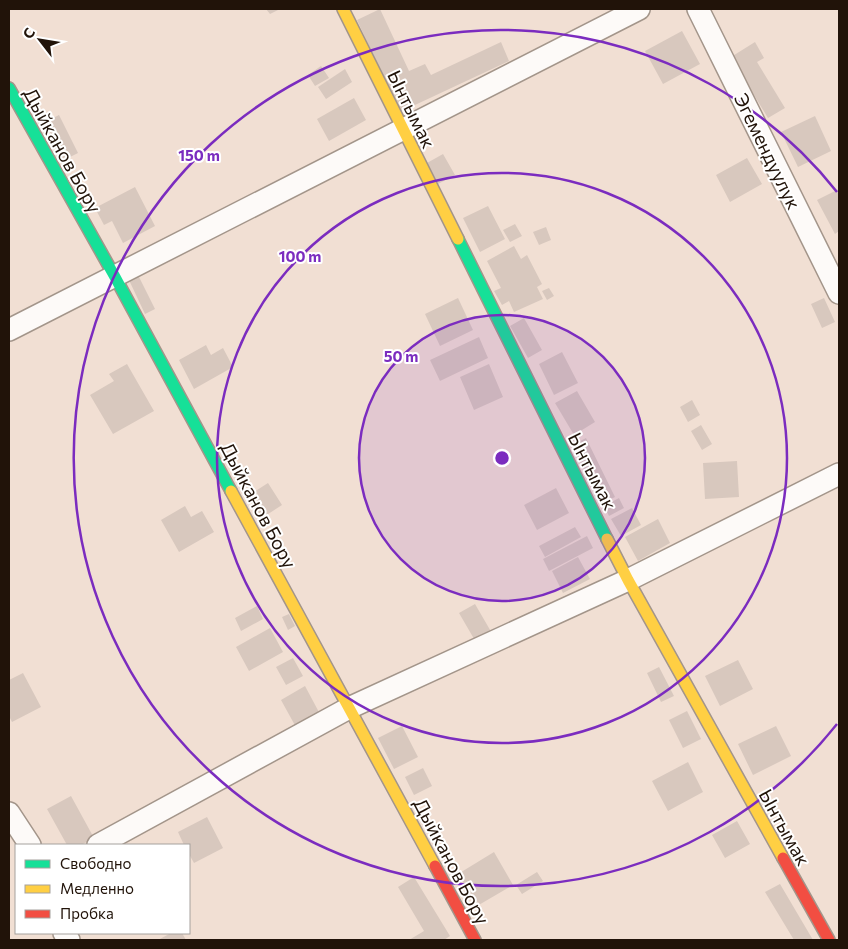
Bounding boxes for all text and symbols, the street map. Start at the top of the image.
north arrow [15,15,65,65]
text: С [19,25,38,42]
street label: Ынтымак [383,66,441,152]
street label: Дыйканов Бору [19,83,107,217]
street label: Эгемендуулук [730,89,806,213]
text: 150 m [178,146,220,164]
text: 100 m [279,247,321,265]
text: 50 m [384,347,418,365]
street label: Ынтымак [564,428,622,514]
street label: Дыйканов Бору [216,438,302,572]
centre of rings [493,449,511,467]
street label: Ынтымак [755,785,815,869]
street label: Дыйканов Бору [409,794,495,928]
legend [15,844,190,934]
text: Свободно [60,854,131,872]
text: Медленно [60,879,134,897]
text: Пробка [60,904,114,922]

